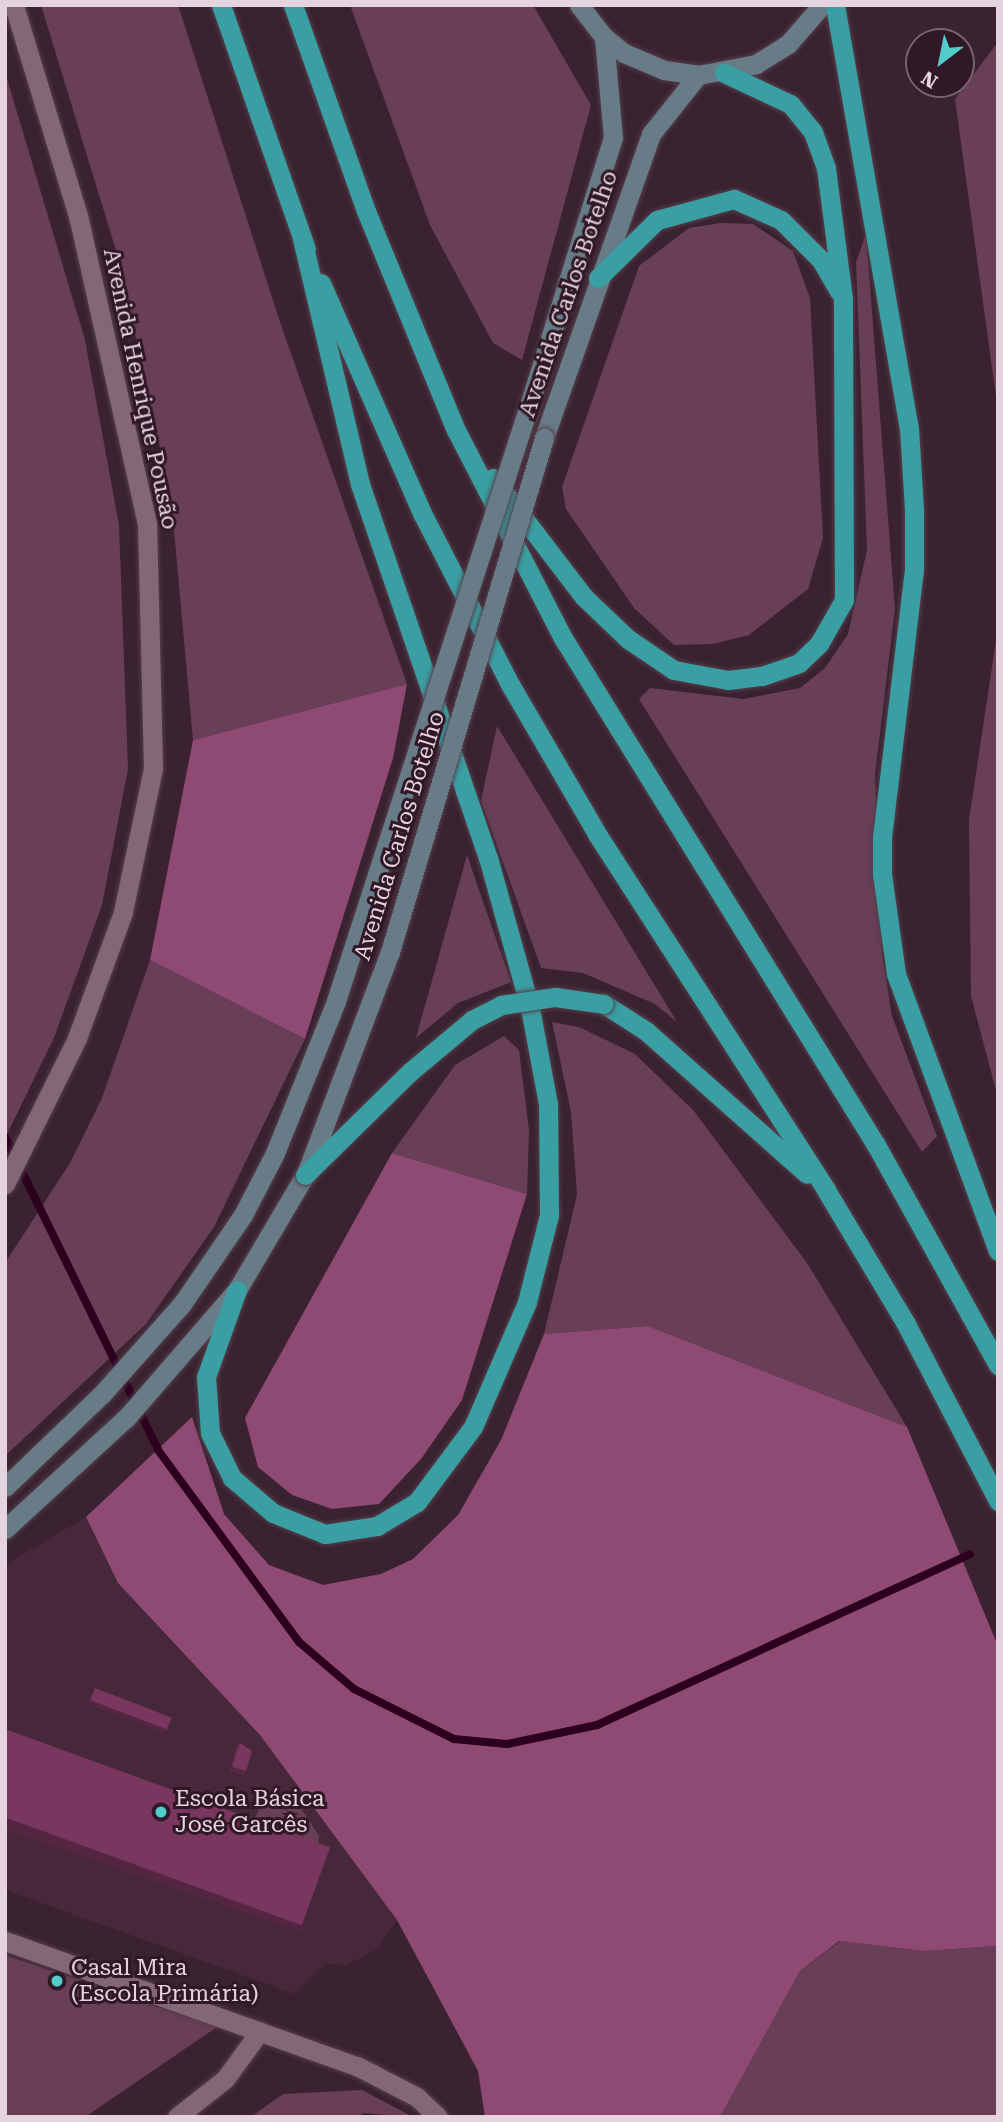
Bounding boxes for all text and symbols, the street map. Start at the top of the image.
north arrow [905,28,975,98]
text: N [917,66,942,93]
street label: Avenida Carlos Botelho [514,167,624,421]
street label: Avenida Henrique Pousão [97,246,183,532]
street label: Avenida Carlos Botelho [349,708,451,964]
place label: Escola Básica José Garcês [175,1785,324,1839]
marker: Escola Básica José Garcês [153,1804,169,1820]
place label: Casal Mira (Escola Primária) [71,1954,259,2008]
marker: Casal Mira (Escola Primária) [49,1973,65,1989]

